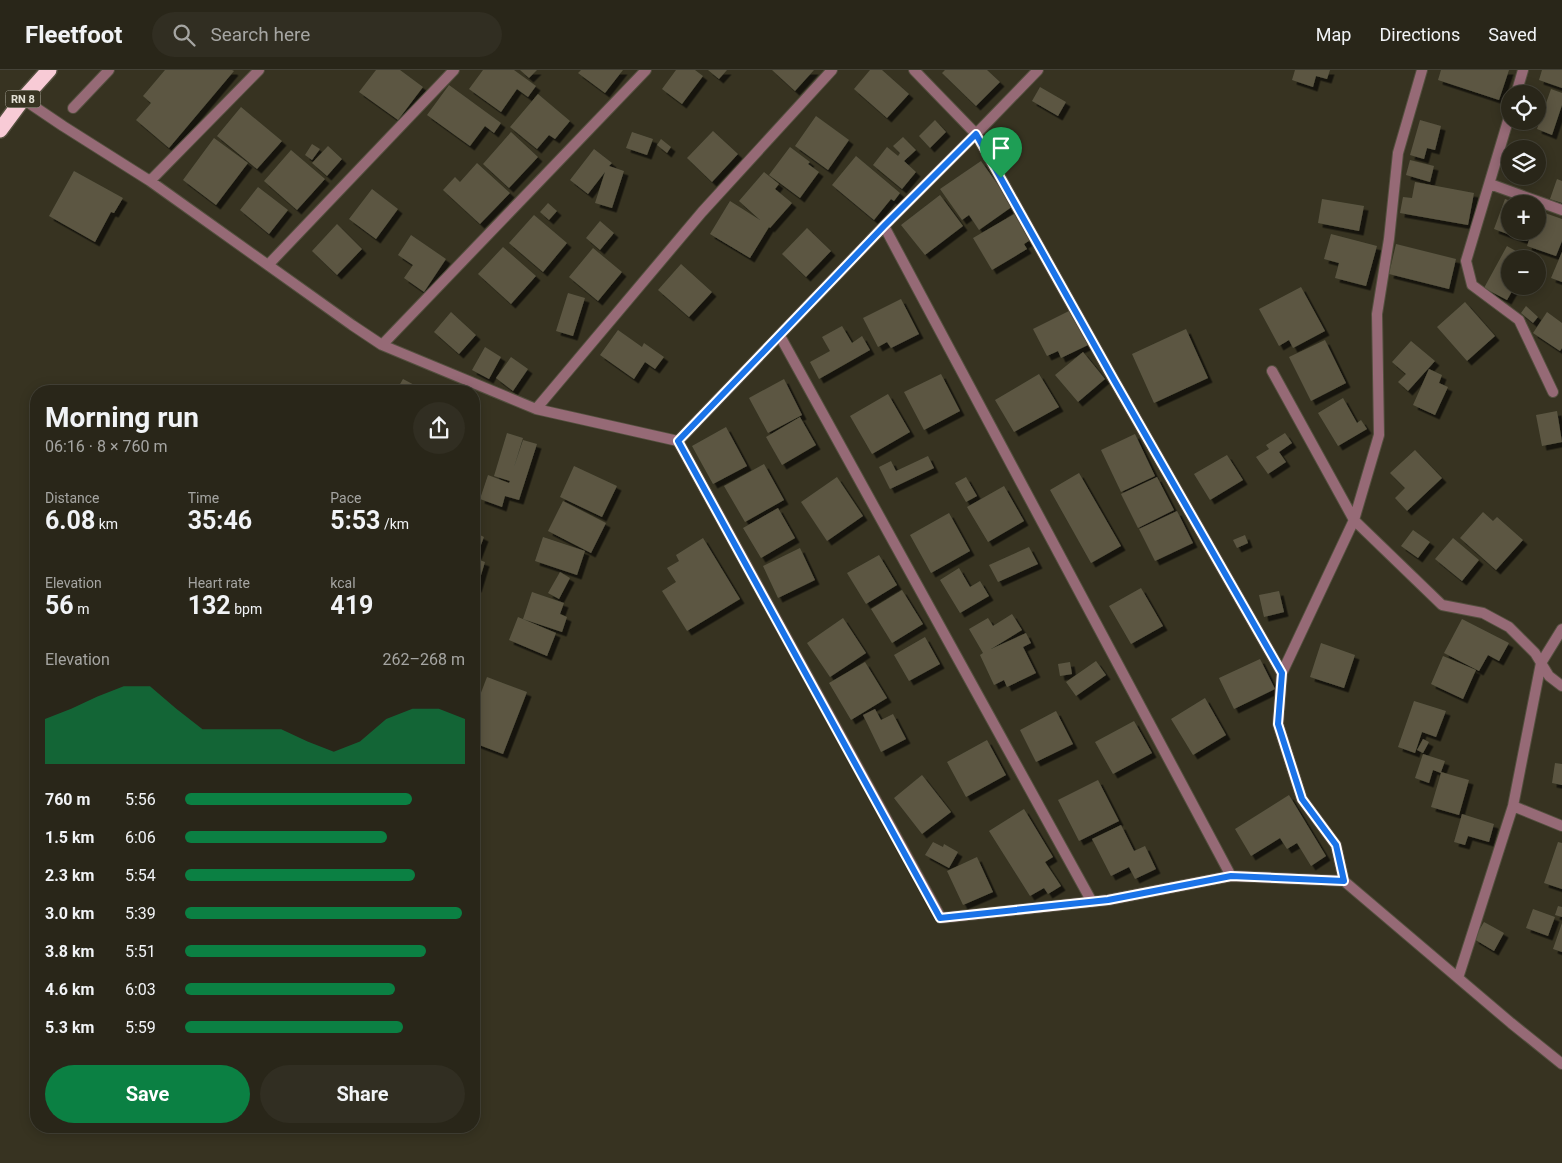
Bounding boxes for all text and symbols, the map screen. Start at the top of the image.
search box [152,12,502,57]
text: Fleetfoot [25,21,122,49]
icon: search [170,21,198,49]
text: Search here [210,23,310,46]
text: Map [1316,24,1351,45]
text: Directions [1379,24,1460,45]
text: Saved [1488,24,1537,45]
map controls [1501,85,1546,295]
button: locate [1501,85,1546,130]
road number: RN 8 [5,90,40,108]
pin [980,127,1022,178]
icon: arrive [987,134,1015,162]
button: layers [1501,140,1546,185]
button: + [1501,195,1546,240]
button: − [1501,250,1546,295]
text: Morning run [45,401,199,434]
button: share [413,402,465,454]
text: 06:16 · 8 × 760 m [45,437,167,456]
text: Distance [45,490,100,506]
text: Time [188,490,219,506]
text: Pace [330,490,361,506]
text: 6.08 [45,506,95,535]
text: 35:46 [188,506,252,535]
text: 5:53 [330,506,380,535]
text: km [95,516,118,532]
text: /km [380,516,409,532]
text: Elevation [45,575,102,591]
text: Heart rate [188,575,250,591]
text: kcal [330,575,356,591]
text: 56 [45,591,74,620]
text: 132 [188,591,231,620]
text: 419 [330,591,373,620]
text: m [74,601,89,617]
text: bpm [231,601,262,617]
text: Elevation [45,650,110,669]
text: 262–268 m [383,650,465,669]
text: 760 m [45,790,90,809]
text: 5:56 [125,790,156,809]
text: 1.5 km [45,828,94,847]
text: 6:06 [125,828,156,847]
text: 2.3 km [45,866,94,885]
text: 5:54 [125,866,156,885]
text: 3.0 km [45,904,94,923]
text: 5:39 [125,904,156,923]
text: 3.8 km [45,942,94,961]
text: 5:51 [125,942,156,961]
text: 4.6 km [45,980,94,999]
text: 6:03 [125,980,156,999]
text: 5.3 km [45,1018,94,1037]
text: 5:59 [125,1018,156,1037]
button: Save [45,1065,250,1123]
button: Share [260,1065,465,1123]

